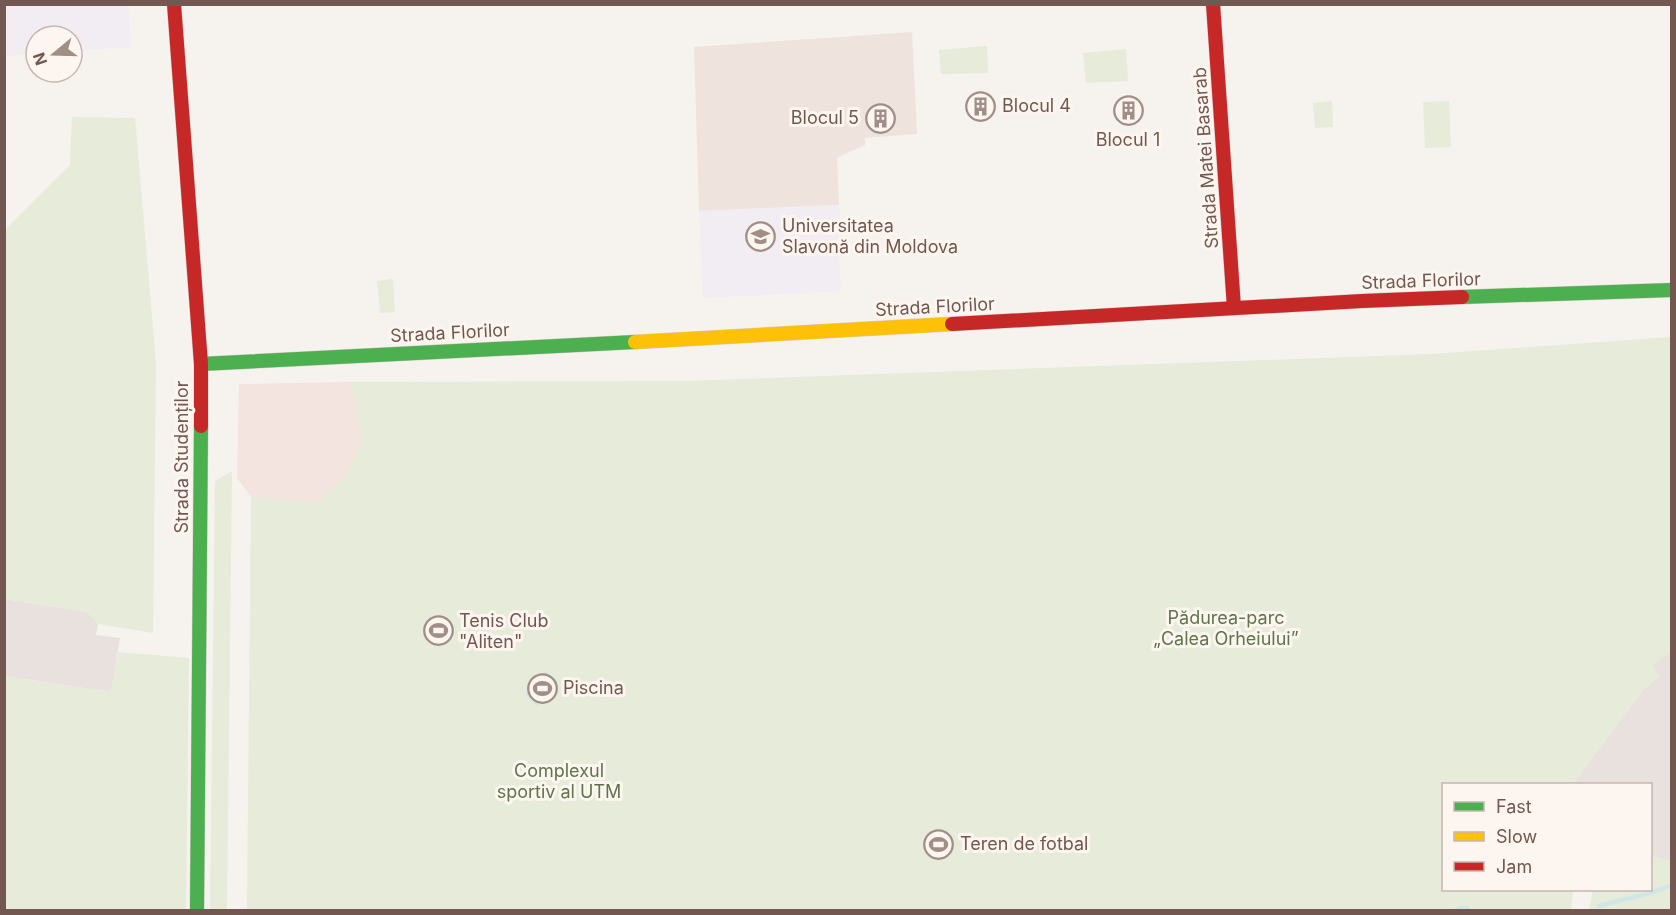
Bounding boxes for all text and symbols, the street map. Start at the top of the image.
north arrow [24,24,84,84]
text: N [28,50,51,68]
street label: Strada Matei Basarab [1189,67,1222,250]
building icon: Blocul 4 [965,90,997,122]
place label: Blocul 4 [1002,95,1071,116]
building icon: Blocul 1 [1112,95,1144,127]
building icon: Blocul 5 [864,102,896,134]
place label: Blocul 5 [791,107,859,128]
place label: Blocul 1 [1096,129,1160,150]
place label: Universitatea Slavonă din Moldova [782,215,958,257]
school or university icon: Universitatea Slavonă din Moldova [745,220,777,252]
street label: Strada Florilor [1361,268,1481,293]
street label: Strada Florilor [875,293,995,320]
street label: Strada Florilor [390,319,510,346]
street label: Strada Studenților [171,380,193,533]
park label: Pădurea-parc „Calea Orheiului” [1153,607,1299,649]
place label: Tenis Club "Aliten" [459,610,548,652]
sports icon: Tenis Club "Aliten" [422,615,454,647]
sports icon: Piscina [526,672,558,704]
place label: Piscina [563,677,624,698]
park label: Complexul sportiv al UTM [497,760,621,802]
legend [1442,783,1652,891]
text: Fast [1496,796,1532,817]
text: Slow [1496,826,1537,847]
sports icon: Teren de fotbal [923,828,955,860]
place label: Teren de fotbal [960,833,1088,854]
text: Jam [1496,856,1532,877]

